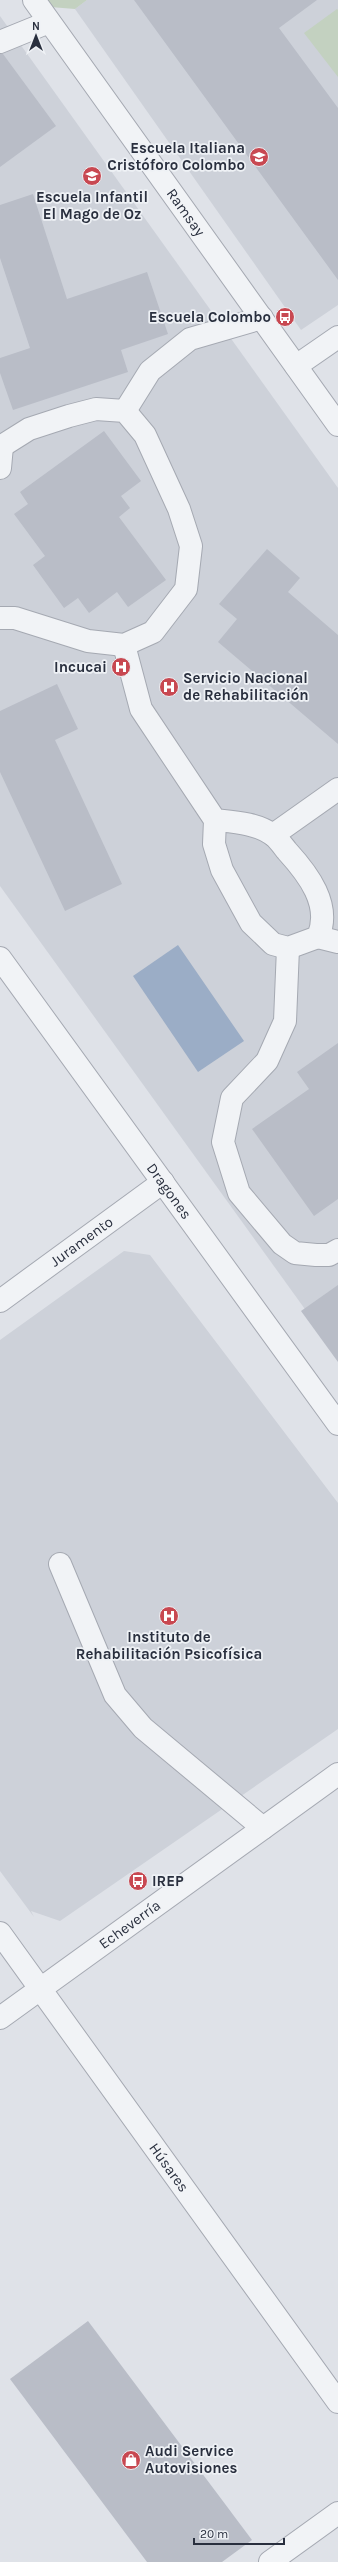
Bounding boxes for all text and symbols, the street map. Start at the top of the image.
north arrow [16,16,56,56]
text: N [32,20,40,33]
place label: Escuela Italiana Cristóforo Colombo [107,139,245,174]
school or university icon: Escuela Italiana Cristóforo Colombo [248,146,270,168]
school or university icon: Escuela Infantil El Mago de Oz [81,165,103,187]
street label: Ramsay [163,185,209,240]
place label: Escuela Infantil El Mago de Oz [36,188,148,223]
bus stop icon: Escuela Colombo [274,306,296,328]
place label: Escuela Colombo [149,308,271,326]
hospital icon: Incucai [110,656,132,678]
place label: Incucai [54,658,107,676]
place label: Servicio Nacional de Rehabilitación [183,669,309,704]
hospital icon: Servicio Nacional de Rehabilitación [158,676,180,698]
street label: Dragones [143,1160,195,1223]
street label: Juramento [47,1213,117,1270]
hospital icon: Instituto de Rehabilitación Psicofísica [158,1605,180,1627]
place label: Instituto de Rehabilitación Psicofísica [76,1628,262,1663]
bus stop icon: IREP [127,1870,149,1892]
place label: IREP [152,1872,184,1890]
street label: Echeverría [95,1896,164,1953]
street label: Húsares [145,2139,193,2196]
place label: Audi Service Autovisiones [145,2442,238,2477]
shop icon: Audi Service Autovisiones [120,2449,142,2471]
scale bar [194,2520,284,2546]
text: 20 m [200,2527,228,2541]

